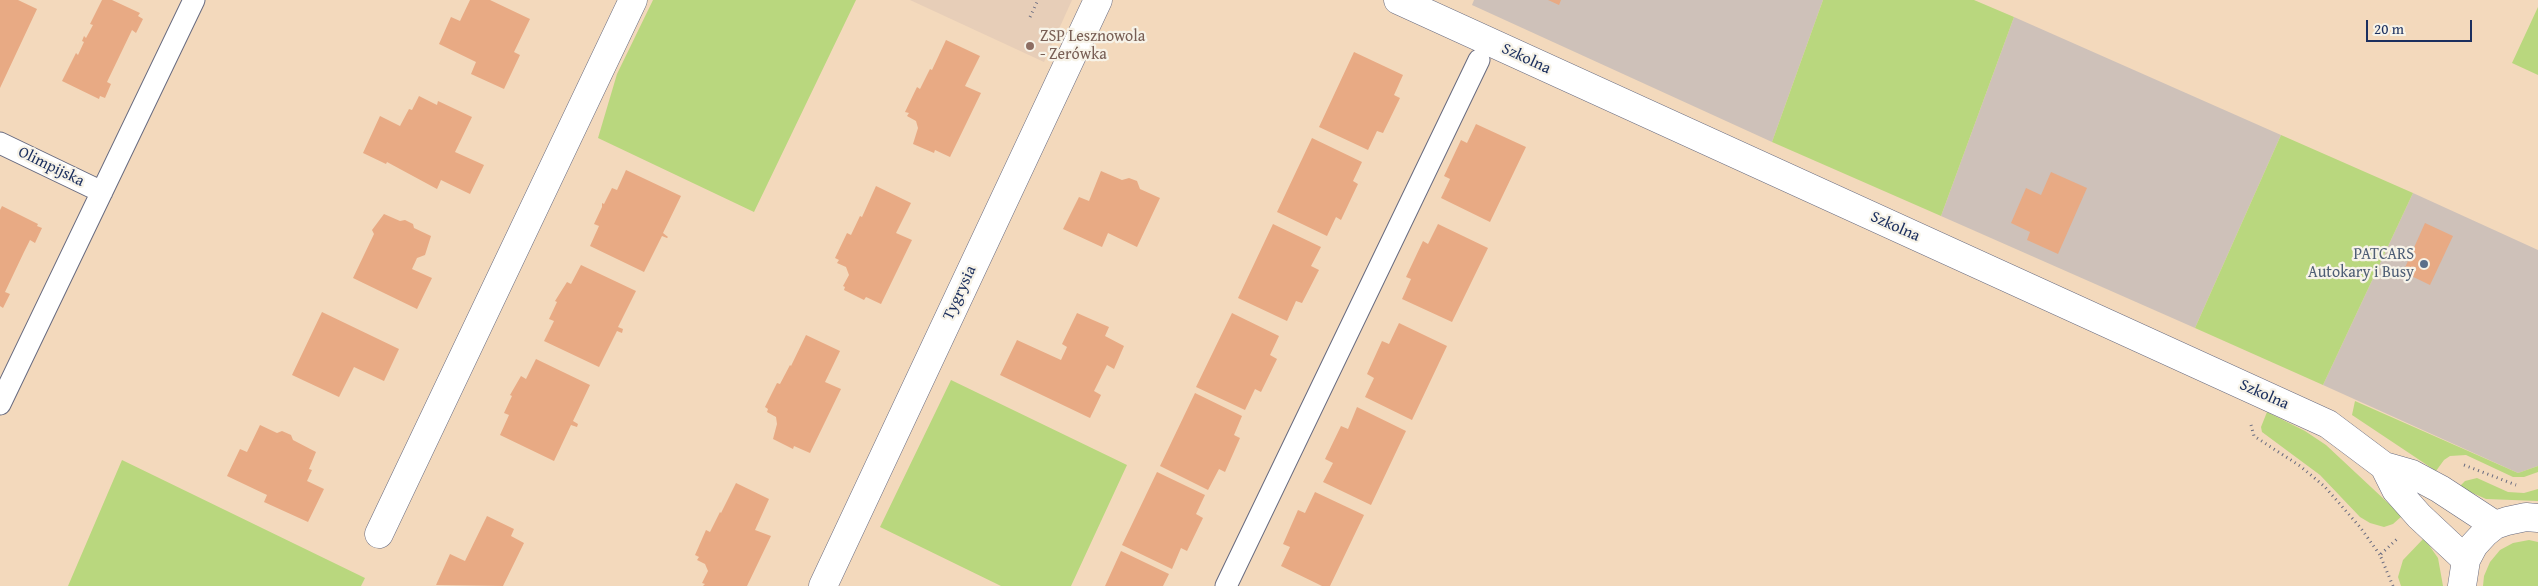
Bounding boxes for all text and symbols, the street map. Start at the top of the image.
scale bar [2368,10,2474,42]
text: 20 m [2374,18,2404,39]
place label: ZSP Lesznowola - Zerówka [1040,27,1145,65]
street label: Szkolna [1498,39,1554,79]
marker: ZSP Lesznowola - Zerówka [1024,40,1036,52]
street label: Olimpijska [15,143,87,191]
street label: Szkolna [1867,208,1923,246]
place label: PATCARS Autokary i Busy [2308,245,2414,283]
marker: PATCARS Autokary i Busy [2418,258,2430,270]
street label: Tygrysia [939,263,981,323]
street label: Szkolna [2236,376,2292,414]

